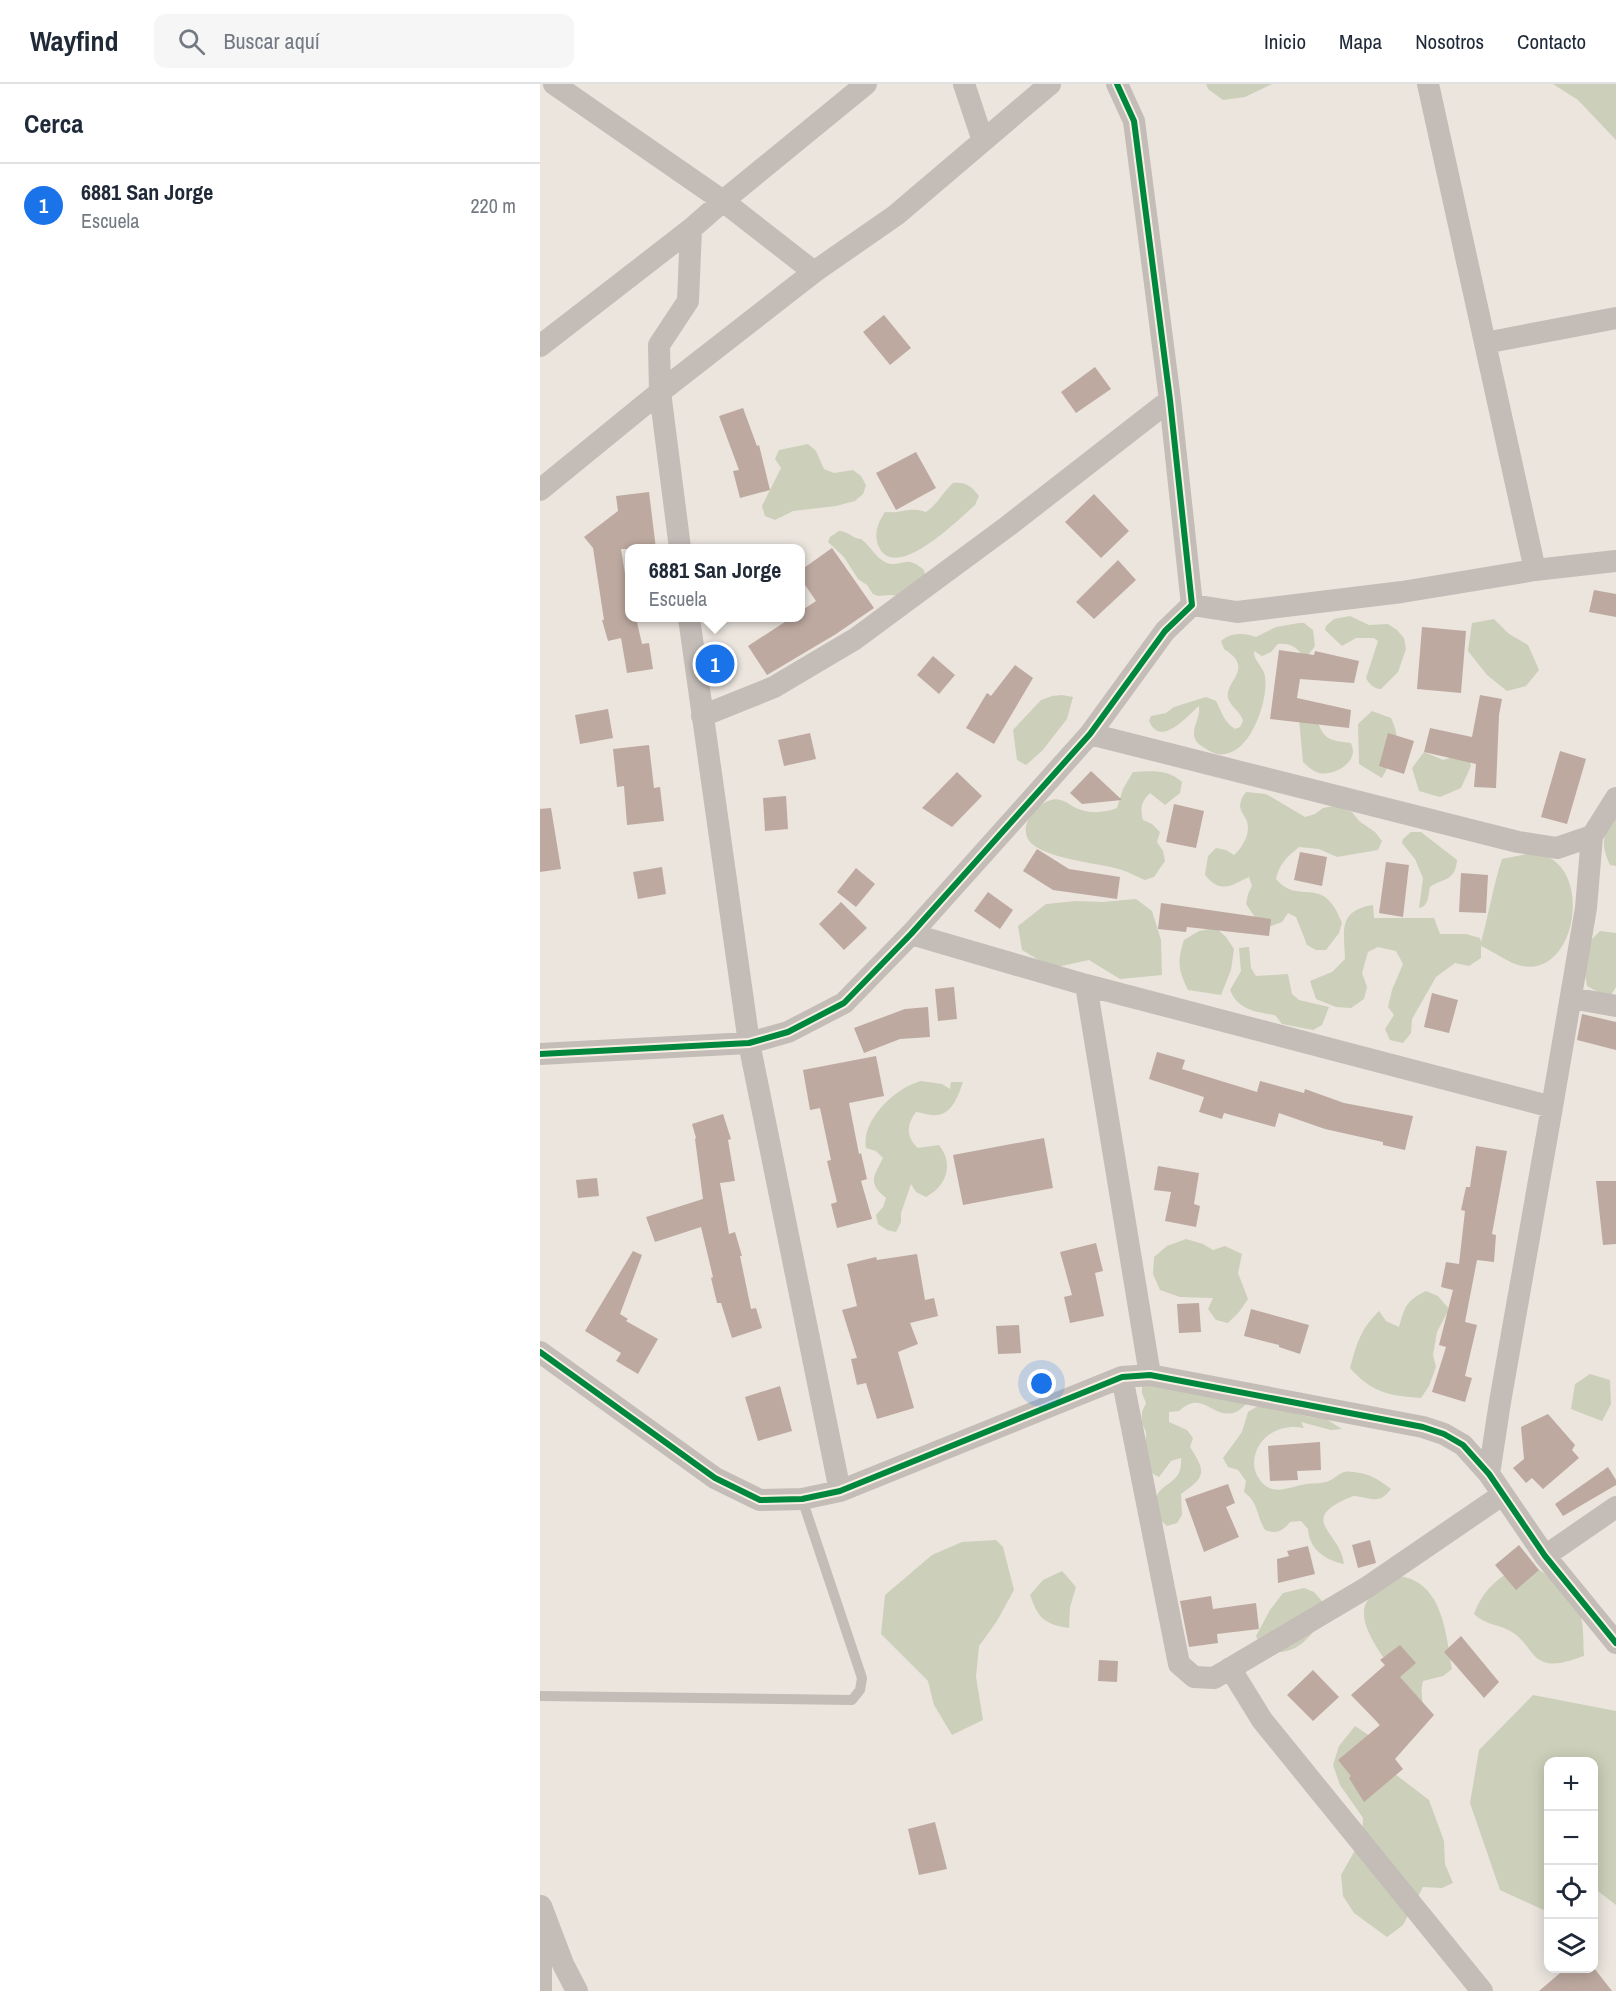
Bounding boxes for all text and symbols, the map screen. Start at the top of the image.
search box [154,14,574,68]
text: Wayfind [30,22,118,60]
icon: search [175,25,208,58]
text: Buscar aquí [223,26,320,56]
text: Inicio [1264,27,1306,56]
text: Mapa [1339,27,1382,56]
text: Nosotros [1415,27,1484,56]
text: Contacto [1517,27,1586,56]
text: Cerca [24,106,83,141]
text: 6881 San Jorge [81,177,213,207]
text: 1 [39,192,48,219]
text: 220 m [470,192,516,219]
text: Escuela [81,207,139,234]
popup [625,544,805,622]
text: 6881 San Jorge [649,555,781,585]
text: Escuela [649,585,707,612]
pin: 1 [696,642,735,686]
your location [1027,1369,1056,1398]
map controls [1544,1757,1598,1973]
button: + [1544,1757,1598,1811]
button: − [1544,1811,1598,1865]
button: locate [1544,1865,1598,1919]
button: layers [1544,1919,1598,1973]

